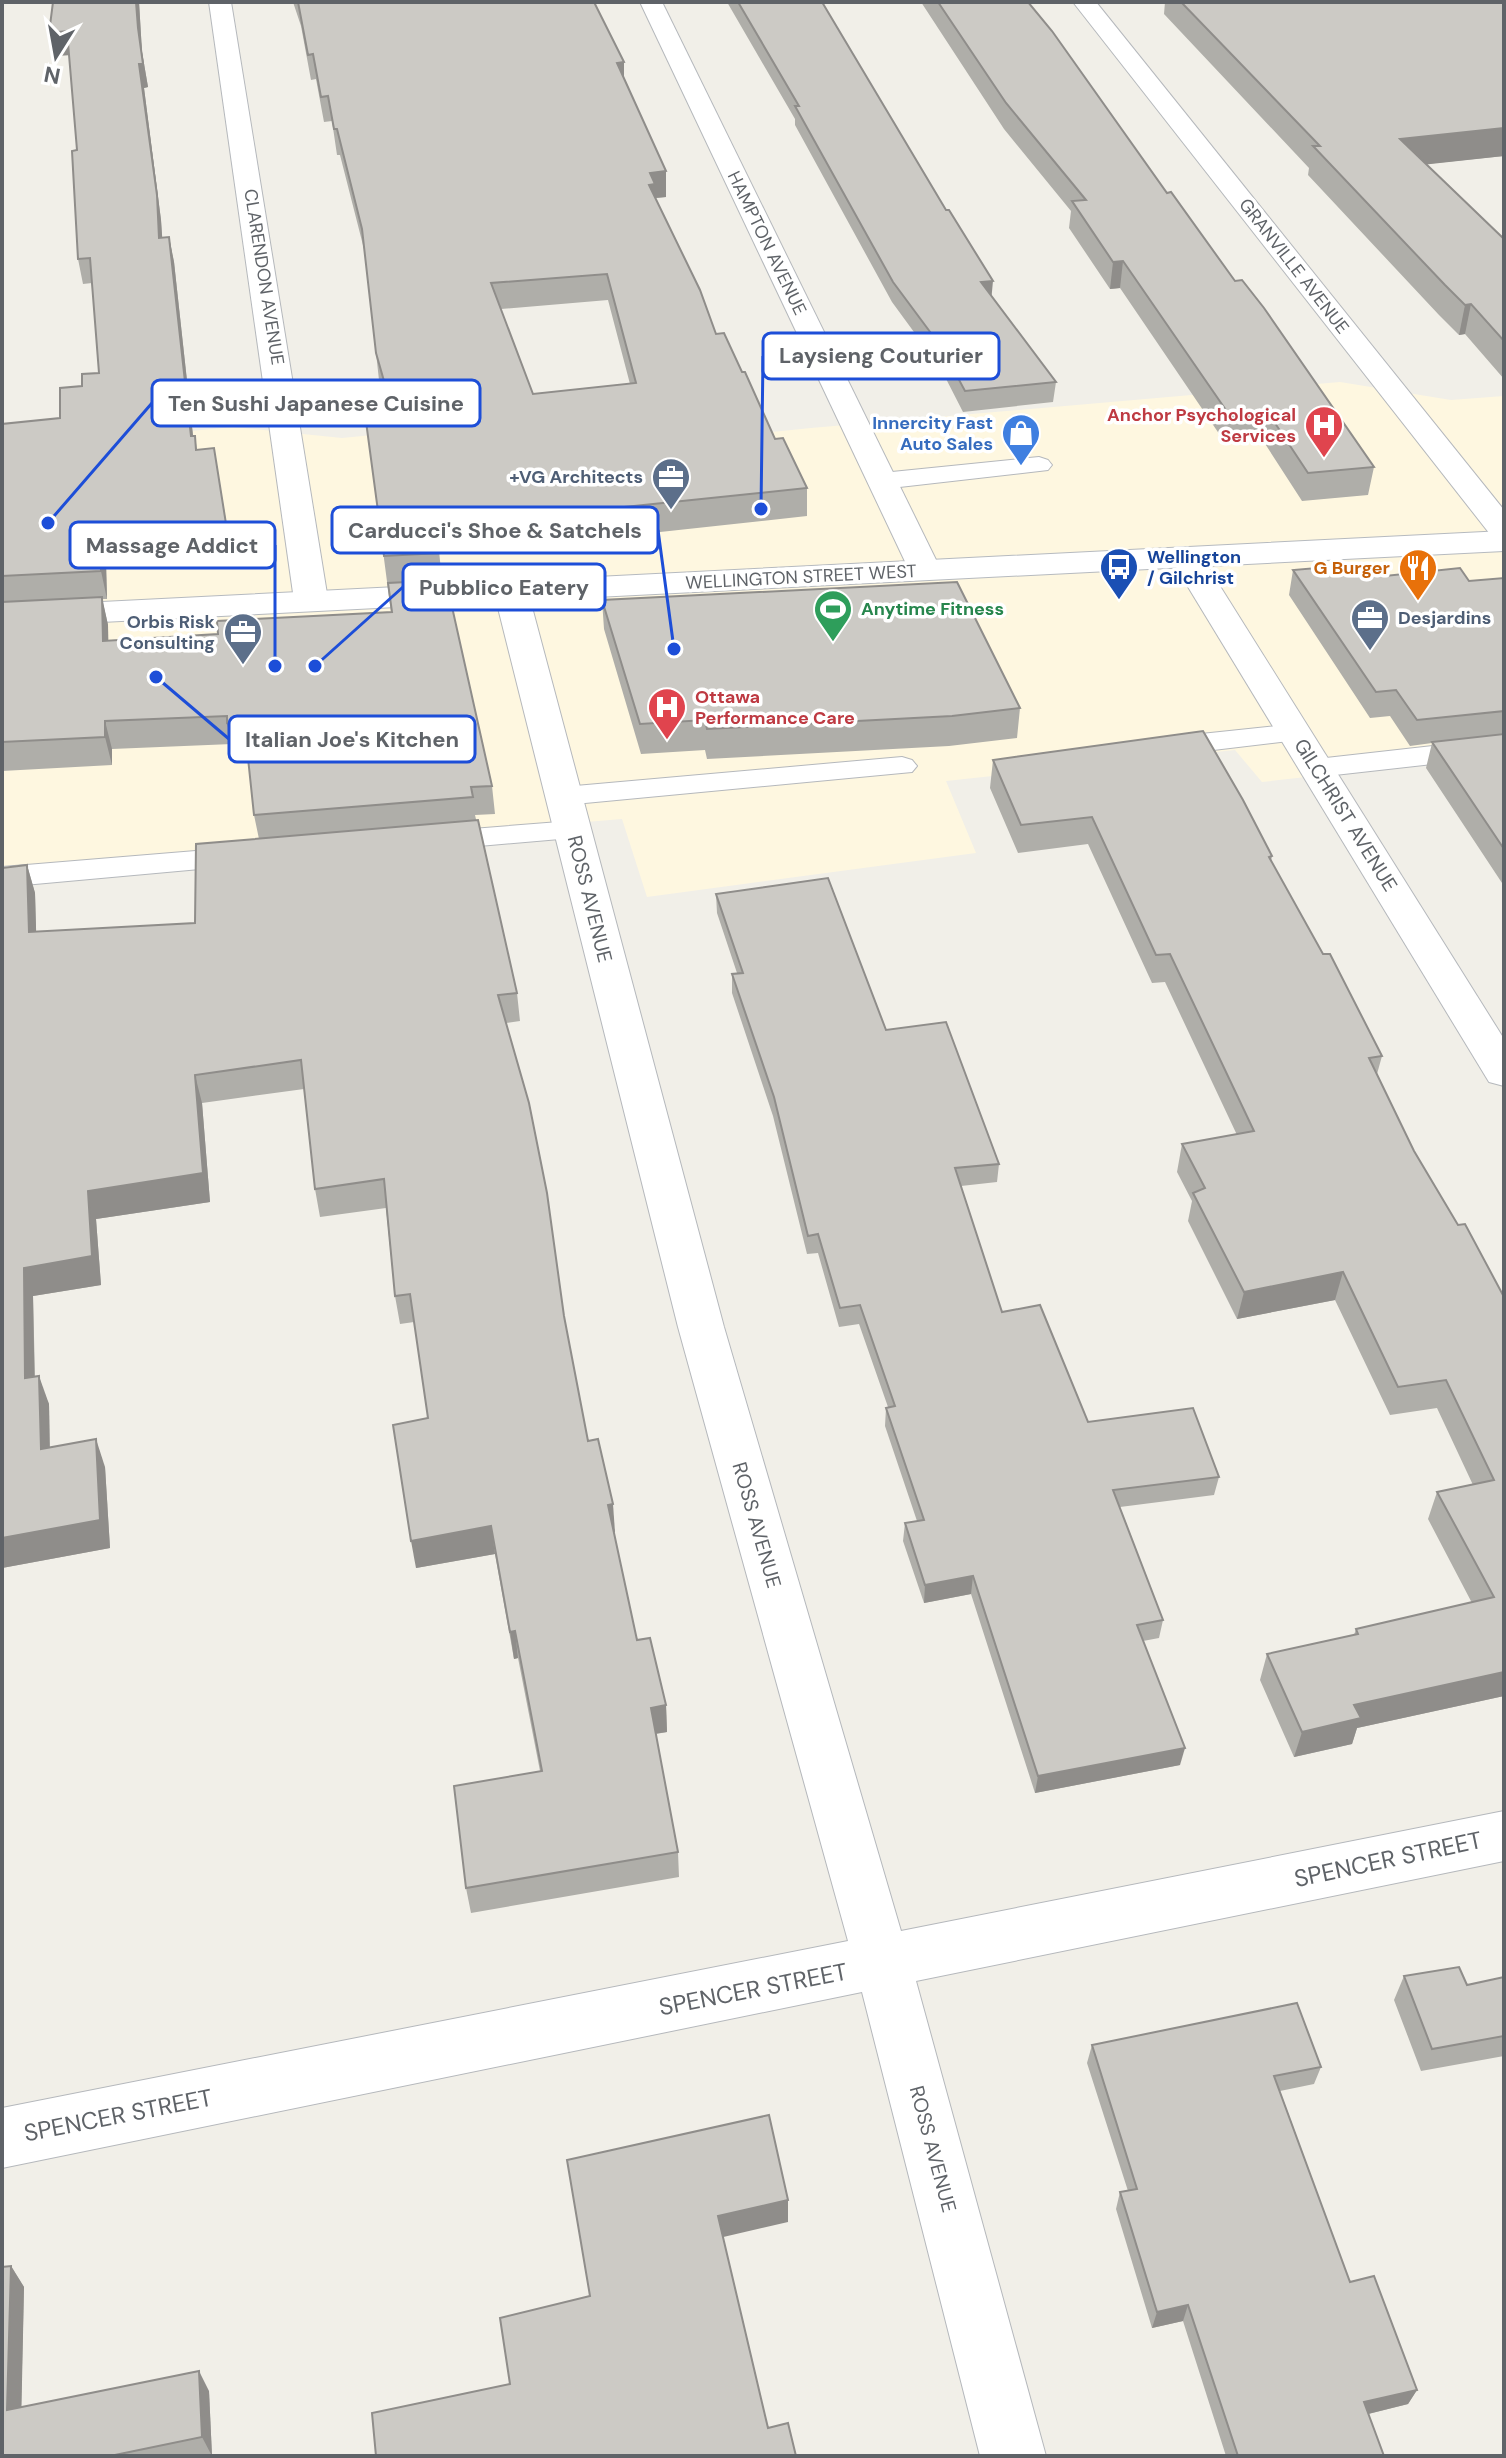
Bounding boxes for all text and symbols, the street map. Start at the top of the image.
north arrow [16,16,96,96]
text: N [42,59,63,91]
street label: HAMPTON AVENUE [722,167,812,319]
street label: CLARENDON AVENUE [238,187,290,367]
street label: GRANVILLE AVENUE [1234,193,1354,339]
callout: Laysieng Couturier [763,333,999,379]
text: Laysieng Couturier [779,341,983,370]
callout: Ten Sushi Japanese Cuisine [152,380,480,426]
text: Ten Sushi Japanese Cuisine [168,389,464,418]
place label: Anchor Psychological Services [1107,403,1296,448]
hospital icon: Anchor Psychological Services [1303,404,1345,459]
place label: Innercity Fast Auto Sales [872,411,993,456]
shop icon: Innercity Fast Auto Sales [1000,412,1042,467]
office icon: +VG Architects [650,456,692,511]
place label: +VG Architects [509,465,643,489]
callout: Carducci's Shoe & Satchels [332,507,658,553]
text: Carducci's Shoe & Satchels [348,516,642,545]
callout: Massage Addict [70,522,275,568]
text: Massage Addict [86,531,258,560]
place label: Wellington / Gilchrist [1147,545,1241,590]
bus stop icon: Wellington / Gilchrist [1098,546,1140,601]
restaurant icon: G Burger [1397,547,1439,602]
place label: G Burger [1313,556,1390,580]
street label: WELLINGTON STREET WEST [685,559,917,595]
callout: Pubblico Eatery [403,564,605,610]
text: Pubblico Eatery [419,573,589,602]
sports icon: Anytime Fitness [812,588,854,643]
place label: Anytime Fitness [861,597,1004,621]
office icon: Desjardins [1349,597,1391,652]
place label: Desjardins [1398,606,1491,630]
place label: Orbis Risk Consulting [120,610,216,655]
office icon: Orbis Risk Consulting [222,611,264,666]
place label: Ottawa Performance Care [695,685,855,730]
hospital icon: Ottawa Performance Care [646,686,688,741]
callout: Italian Joe's Kitchen [229,716,475,762]
text: Italian Joe's Kitchen [245,725,459,754]
street label: GILCHRIST AVENUE [1288,734,1404,896]
street label: ROSS AVENUE [562,833,618,965]
street label: ROSS AVENUE [727,1459,787,1591]
street label: SPENCER STREET [1291,1824,1485,1894]
street label: SPENCER STREET [656,1956,850,2022]
street label: SPENCER STREET [21,2082,215,2148]
street label: ROSS AVENUE [904,2083,962,2215]

